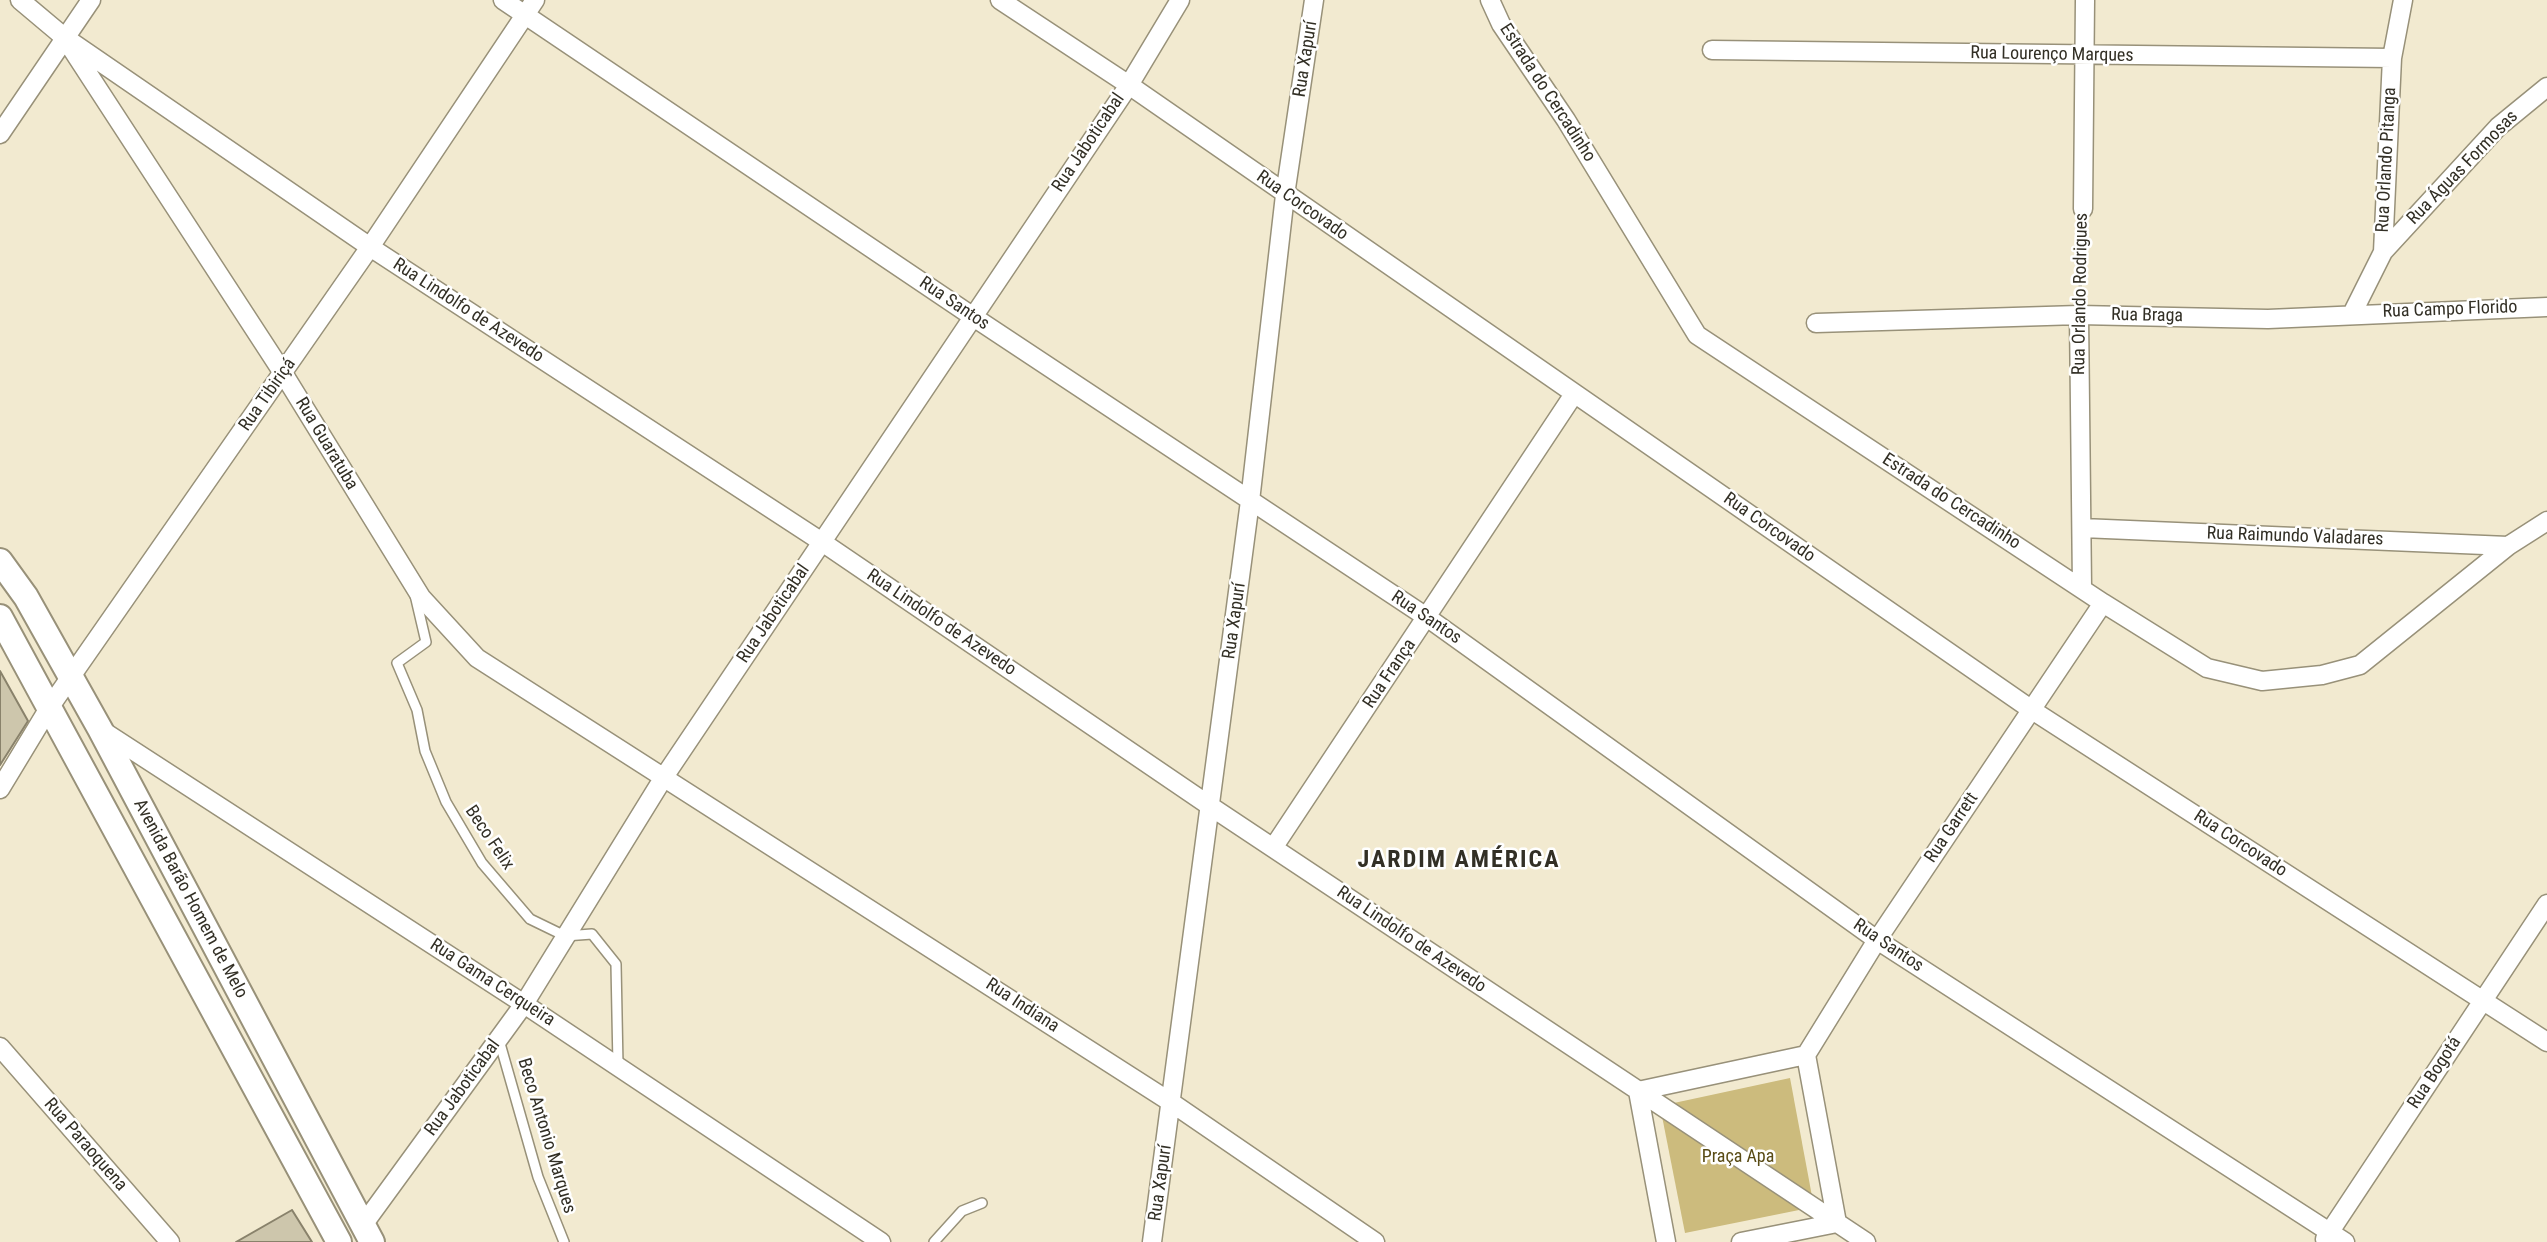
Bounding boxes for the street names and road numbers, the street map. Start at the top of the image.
street label: Rua Xapurí [1289,19,1323,99]
street label: Estrada do Cercadinho [1494,20,1600,166]
street label: Rua Lourenço Marques [1970,43,2134,67]
street label: Rua Orlando Pitanga [2372,87,2402,233]
street label: Rua Jaboticabal [1048,90,1130,196]
street label: Rua Águas Formosas [2403,106,2523,230]
street label: Rua Corcovado [1252,166,1352,246]
street label: Rua Orlando Rodrigues [2069,213,2093,375]
street label: Rua Lindolfo de Azevedo [389,254,547,368]
street label: Rua Santos [915,273,993,335]
street label: Rua Campo Florido [2382,297,2518,323]
street label: Rua Braga [2111,305,2183,327]
street label: Rua Tibiriçá [235,354,301,436]
street label: Rua Guaratuba [290,394,362,494]
street label: Estrada do Cercadinho [1878,449,2024,555]
street label: Rua Corcovado [1719,488,1819,568]
street label: Rua Raimundo Valadares [2206,523,2384,551]
street label: Rua Jaboticabal [733,561,815,667]
street label: Rua Lindolfo de Azevedo [862,565,1020,681]
street label: Rua Xapurí [1219,581,1251,661]
street label: Rua Santos [1387,587,1465,649]
street label: Rua França [1359,635,1421,713]
street label: Rua Garrett [1921,789,1983,867]
street label: Avenida Barão Homem de Melo [128,796,252,1002]
street label: Beco Felix [460,802,518,874]
street label: Rua Corcovado [2189,806,2291,882]
street label: Rua Lindolfo de Azevedo [1332,882,1490,998]
street label: Rua Santos [1849,915,1927,977]
street label: Rua Gama Cerqueira [425,935,559,1031]
street label: Rua Indiana [981,974,1063,1038]
street label: Rua Bogotá [2404,1033,2466,1113]
street label: Rua Jaboticabal [421,1035,505,1141]
street label: Beco Antonio Marques [512,1056,580,1216]
street label: Rua Paraoquena [39,1094,131,1196]
street label: Rua Xapurí [1145,1143,1177,1223]

